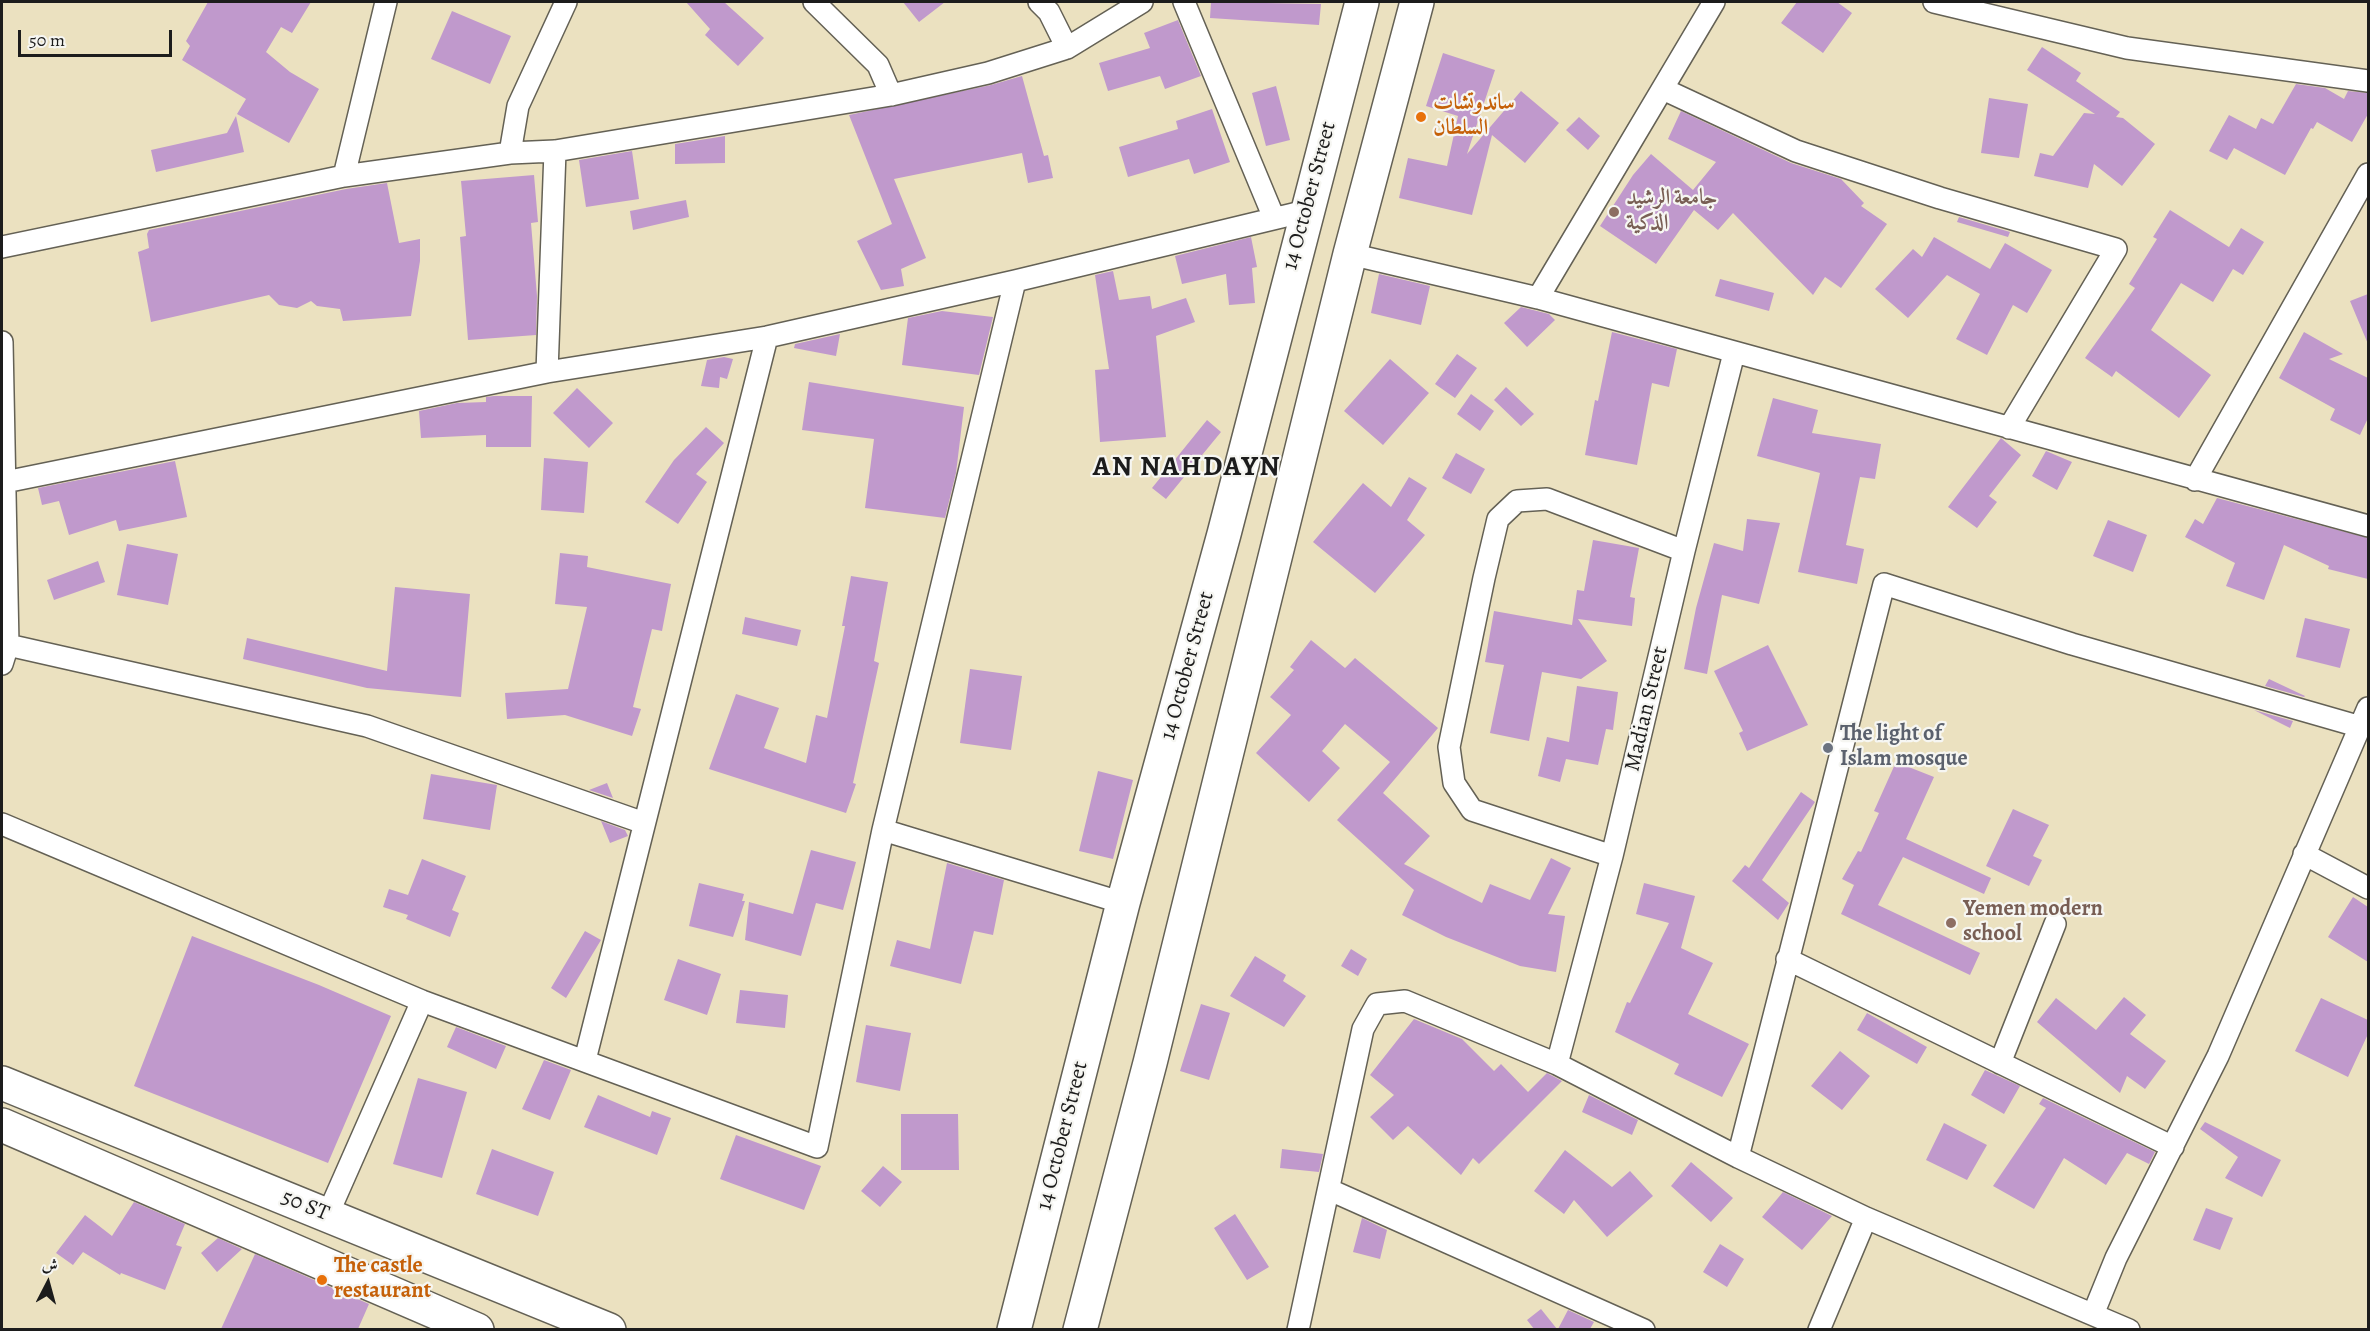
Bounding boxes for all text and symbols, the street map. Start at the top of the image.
scale bar [21,18,176,56]
text: 50 m [29,28,65,52]
place label: ساندوتشات السلطان [1433,91,1515,142]
marker: ساندوتشات السلطان [1414,110,1428,124]
street label: 14 October Street [1278,119,1342,273]
place label: جامعة الرشيد الذكية [1626,186,1717,237]
marker: جامعة الرشيد الذكية [1607,205,1621,219]
district label: AN NAHDAYN [1093,451,1281,485]
street label: 14 October Street [1156,589,1220,743]
street label: Madian Street [1620,644,1674,774]
place label: The light of Islam mosque [1840,722,1968,774]
marker: The light of Islam mosque [1821,741,1835,755]
place label: Yemen modern school [1963,897,2103,948]
marker: Yemen modern school [1944,916,1958,930]
street label: 14 October Street [1032,1059,1094,1213]
street label: 50 ST [277,1185,333,1227]
north arrow [18,1253,78,1313]
text: ش [41,1253,59,1277]
place label: The castle restaurant [334,1254,431,1306]
marker: The castle restaurant [315,1273,329,1287]

